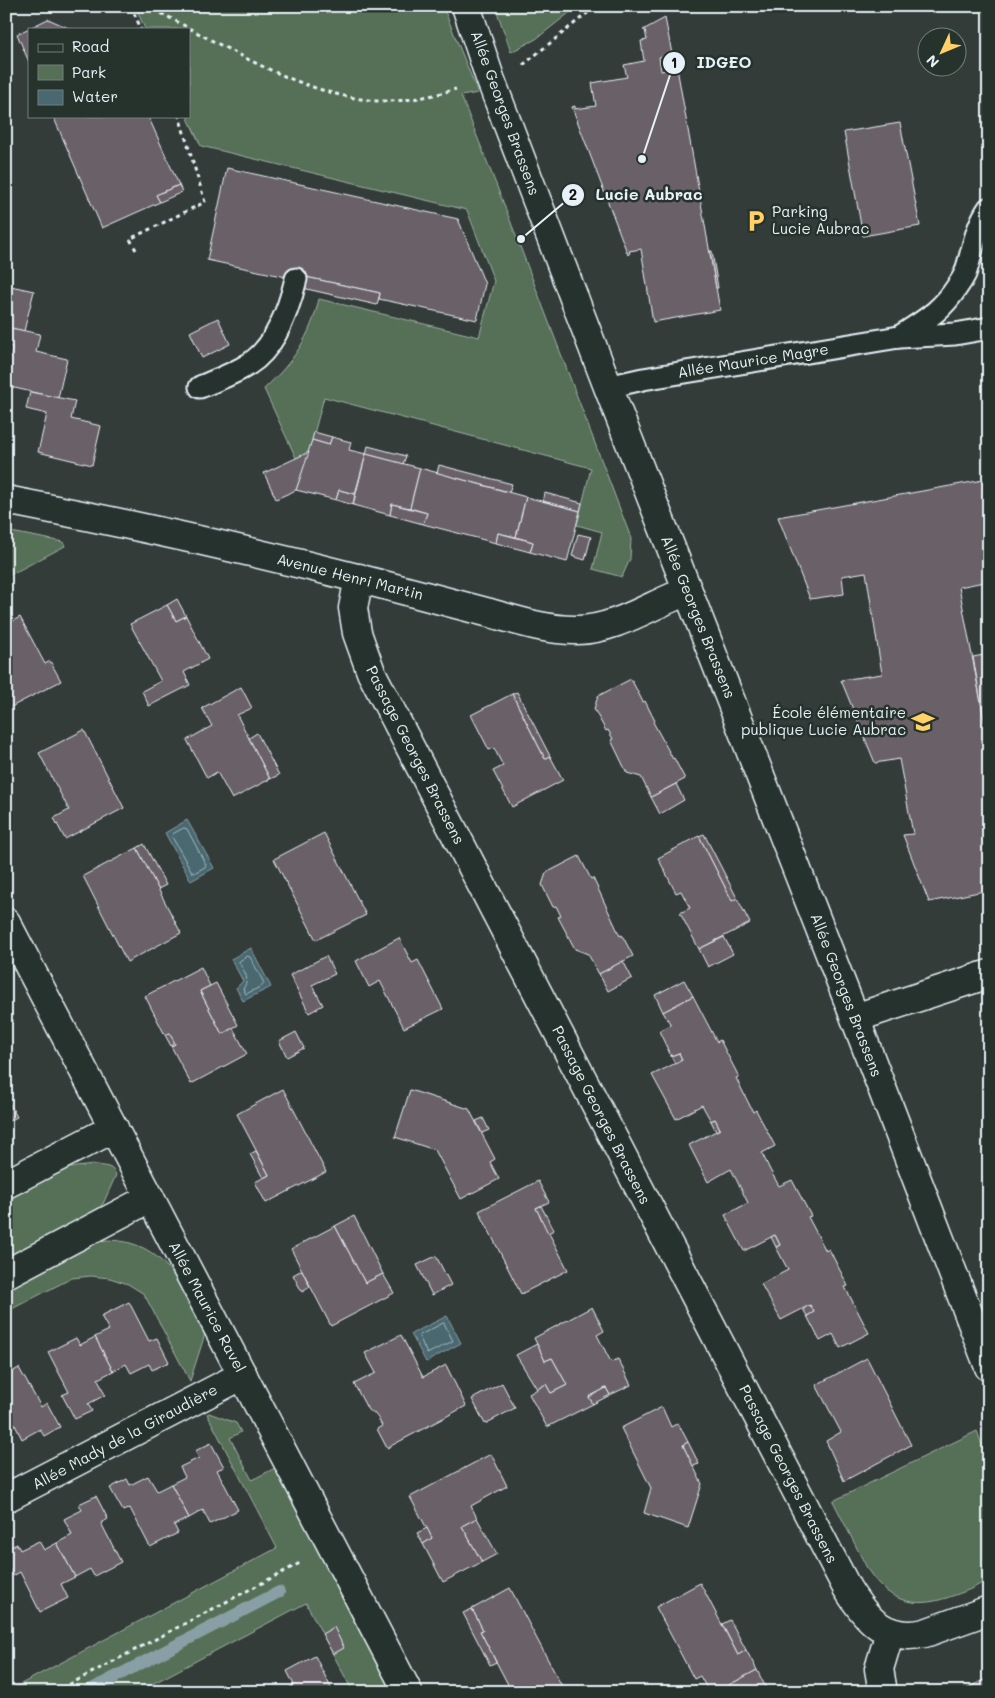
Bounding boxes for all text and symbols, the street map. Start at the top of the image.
legend [28,28,190,118]
street label: Allée Georges Brassens [467,28,545,198]
north arrow [918,28,968,78]
text: Road [72,36,109,56]
callout: IDGEO [662,47,762,78]
text: IDGEO [696,51,752,72]
text: N [922,51,943,72]
text: 1 [671,52,677,72]
text: Park [72,62,106,82]
text: Water [72,86,118,106]
callout: Lucie Aubrac [561,179,713,210]
text: Lucie Aubrac [596,183,702,204]
text: 2 [569,184,577,204]
place label: Parking Lucie Aubrac [772,201,870,238]
parking icon: Parking Lucie Aubrac [743,208,769,234]
street label: Allée Maurice Magre [676,338,830,382]
street label: Allée Georges Brassens [657,532,741,701]
street label: Avenue Henri Martin [275,548,426,604]
street label: Passage Georges Brassens [362,662,470,847]
place label: École élémentaire publique Lucie Aubrac [741,702,906,739]
school or university icon: École élémentaire publique Lucie Aubrac [910,709,936,735]
street label: Allée Georges Brassens [806,910,887,1079]
street label: Passage Georges Brassens [548,1022,656,1207]
street label: Allée Maurice Ravel [165,1237,251,1376]
street label: Allée Mady de la Giraudière [28,1379,221,1494]
street label: Passage Georges Brassens [735,1381,843,1566]

